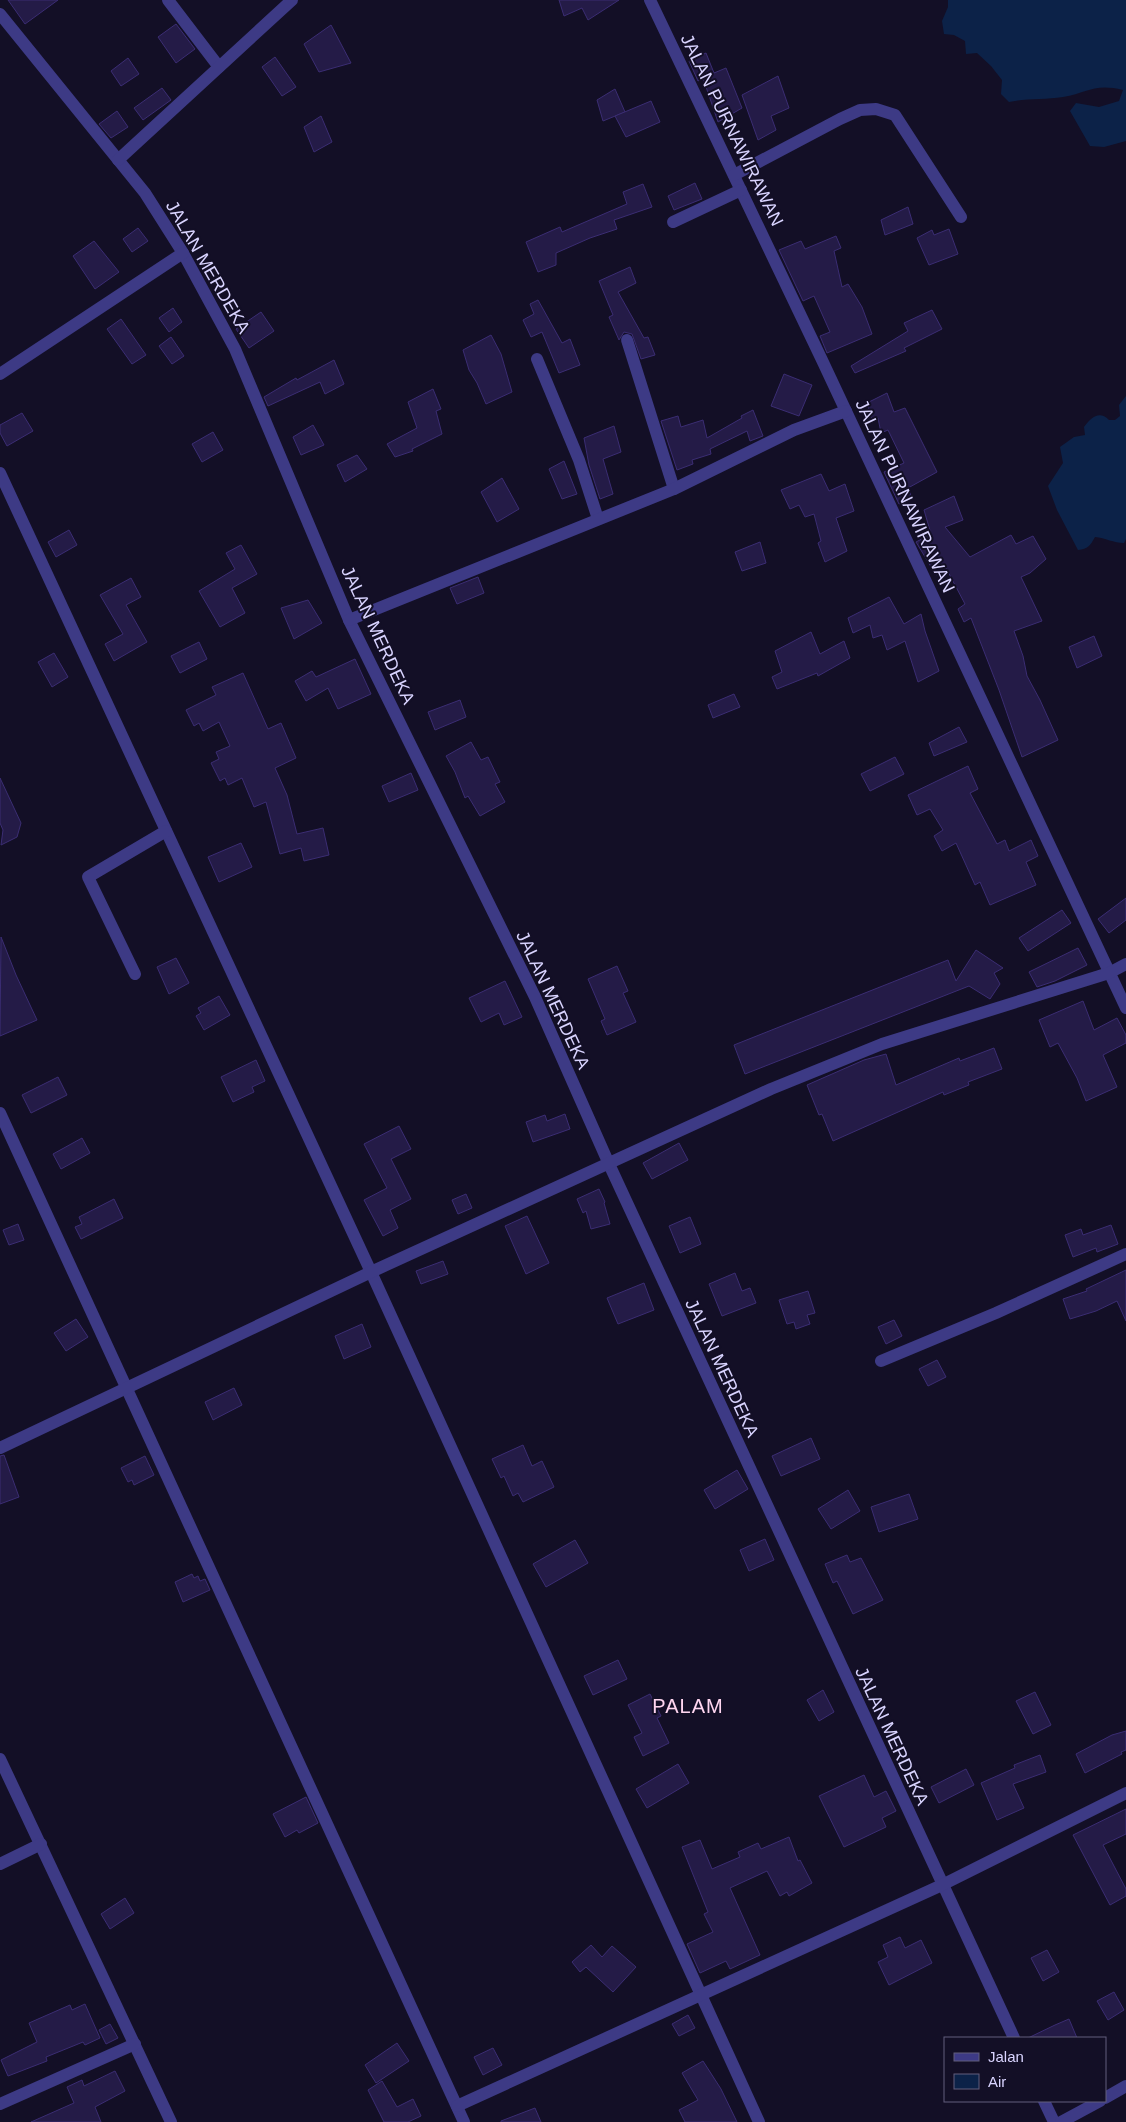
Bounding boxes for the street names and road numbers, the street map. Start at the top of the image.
street label: JALAN PURNAWIRAWAN [677,31,787,229]
street label: JALAN MERDEKA [162,197,254,337]
street label: JALAN PURNAWIRAWAN [851,396,959,596]
street label: JALAN MERDEKA [337,563,419,707]
street label: JALAN MERDEKA [512,928,594,1072]
street label: JALAN MERDEKA [681,1296,763,1440]
street label: JALAN MERDEKA [851,1664,933,1808]

